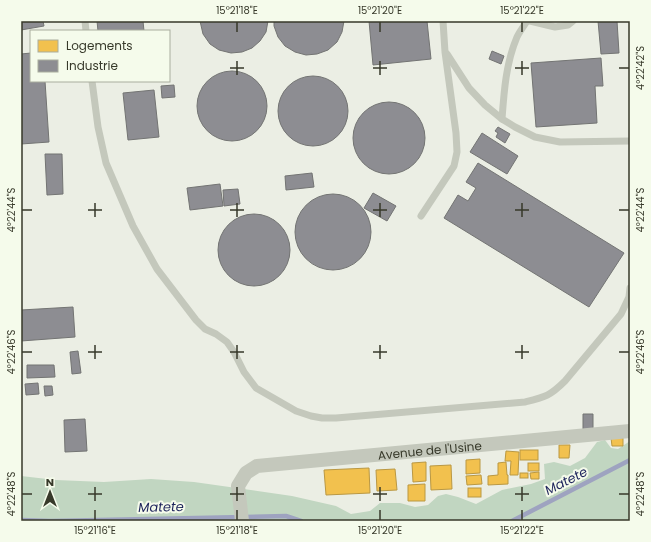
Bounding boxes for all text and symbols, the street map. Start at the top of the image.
text: 15°21'18"E [216,3,258,18]
text: 15°21'20"E [358,3,402,18]
text: 15°21'22"E [500,3,544,18]
legend [30,30,170,82]
text: Logements [66,37,133,54]
text: 4°22'42"S [633,46,648,90]
text: Industrie [66,57,118,74]
text: 4°22'44"S [4,187,19,232]
text: 4°22'44"S [633,187,648,232]
text: 4°22'46"S [4,329,19,374]
text: 4°22'46"S [633,329,648,374]
street label: Avenue de l'Usine [377,436,483,463]
water label: Matete [541,462,591,500]
text: 4°22'48"S [4,471,19,516]
text: 4°22'48"S [633,471,648,516]
north arrow [30,472,70,512]
text: N [46,474,54,490]
water label: Matete [138,497,184,517]
text: 15°21'16"E [74,523,116,538]
text: 15°21'18"E [216,523,258,538]
text: 15°21'20"E [358,523,402,538]
text: 15°21'22"E [500,523,544,538]

